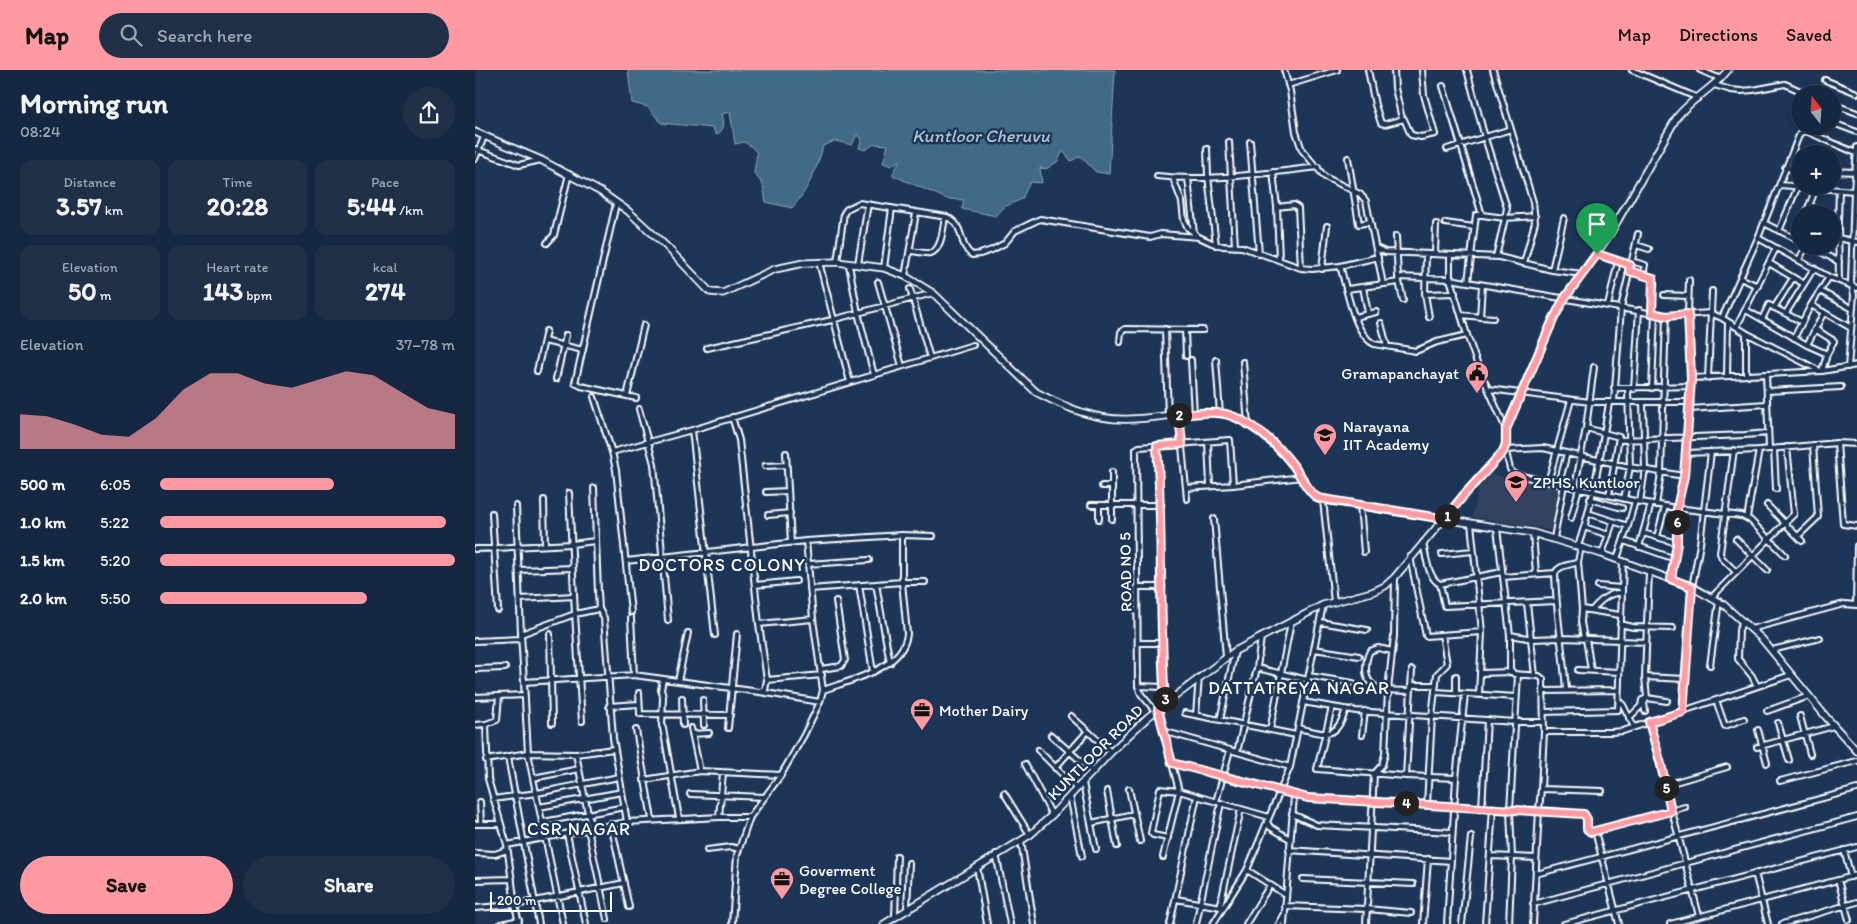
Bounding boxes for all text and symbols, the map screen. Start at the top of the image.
search box [99,13,449,58]
text: Map [25,21,69,50]
icon: search [117,21,145,49]
text: Search here [157,24,252,47]
text: Map [1618,24,1651,46]
text: Directions [1679,24,1758,46]
text: Saved [1786,24,1832,46]
north arrow [1791,85,1841,135]
map controls [1791,85,1841,255]
text: Morning run [20,86,168,120]
button: share [403,87,455,139]
text: 08:24 [20,122,61,141]
water label: Kuntloor Cheruvu [912,125,1051,147]
button: + [1791,145,1841,195]
text: Distance [64,174,116,191]
text: Time [223,174,252,191]
text: Pace [371,174,399,191]
text: 3.57 [56,191,102,221]
text: 20:28 [207,191,268,221]
text: 5:44 [347,191,396,221]
text: km [102,202,123,219]
text: /km [396,202,424,219]
pin [1576,203,1618,254]
button: − [1791,205,1841,255]
icon: arrive [1583,210,1611,238]
text: Elevation [62,259,118,276]
text: Heart rate [207,259,268,276]
text: kcal [373,259,398,276]
text: 50 [68,276,97,306]
text: 143 [203,276,243,306]
text: 274 [365,276,405,306]
text: m [97,287,112,304]
text: bpm [243,287,272,304]
text: Elevation [20,335,84,354]
text: 37–78 m [396,335,455,354]
public building icon: Gramapanchayat [1464,360,1490,394]
place label: Gramapanchayat [1341,364,1459,383]
pin: 2 [1167,402,1191,428]
text: 2 [1176,407,1183,424]
place label: Narayana IIT Academy [1343,417,1429,454]
school or university icon: Narayana IIT Academy [1312,422,1338,456]
school or university icon: ZPHS, Kuntloor [1503,469,1529,503]
place label: ZPHS, Kuntloor [1533,473,1640,492]
text: 500 m [20,475,65,494]
text: 6:05 [100,475,131,494]
pin: 1 [1435,504,1459,528]
text: 1 [1444,508,1451,525]
pin: 6 [1665,510,1689,534]
text: 1.0 km [20,513,66,532]
text: 5:22 [100,513,129,532]
text: 6 [1674,514,1681,531]
street label: ROAD NO 5 [1115,532,1136,612]
text: 1.5 km [20,551,65,570]
text: 5:20 [100,551,131,570]
district label: DOCTORS COLONY [638,554,806,576]
text: 2.0 km [20,589,67,608]
text: 5:50 [100,589,131,608]
district label: DATTATREYA NAGAR [1208,677,1390,699]
pin: 3 [1153,686,1177,712]
text: 3 [1162,691,1169,708]
office icon: Mother Dairy [909,697,935,731]
street label: KUNTLOOR ROAD [1044,700,1147,804]
place label: Mother Dairy [939,701,1029,720]
pin: 5 [1653,776,1679,800]
text: 5 [1663,780,1670,797]
pin: 4 [1393,790,1419,816]
text: 4 [1402,795,1411,812]
district label: CSR NAGAR [527,818,631,840]
button: Save [20,856,233,914]
button: Share [243,856,455,914]
place label: Goverment Degree College [799,861,902,898]
office icon: Goverment Degree College [769,866,795,900]
scale bar [490,889,613,912]
text: 200 m [497,892,537,909]

